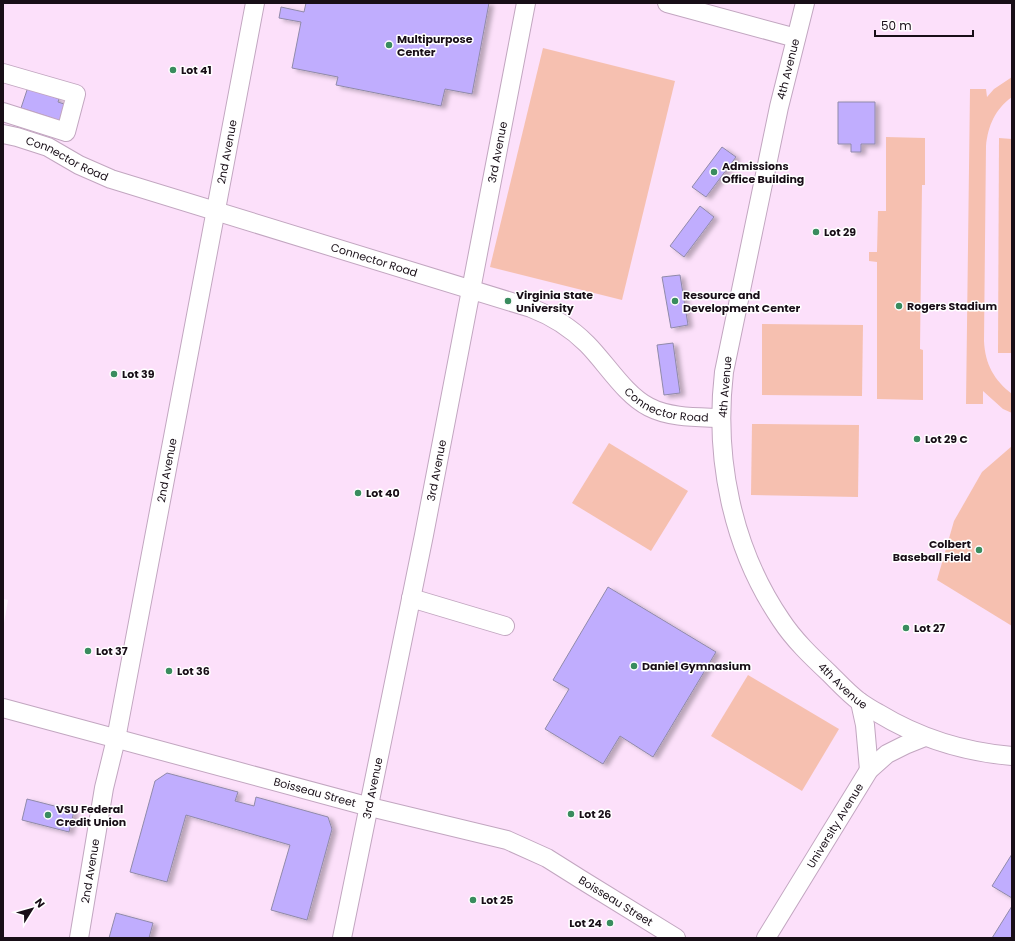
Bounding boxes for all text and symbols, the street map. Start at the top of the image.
scale bar [875,12,973,38]
text: 50 m [881,17,912,34]
place label: Multipurpose Center [397,31,473,60]
street label: 4th Avenue [773,37,803,101]
marker: Multipurpose Center [384,40,394,50]
place label: Lot 41 [181,62,212,78]
marker: Lot 41 [168,65,178,75]
street label: 2nd Avenue [213,118,241,185]
street label: 3rd Avenue [484,120,511,184]
street label: Connector Road [24,132,111,185]
place label: Admissions Office Building [722,158,804,187]
marker: Admissions Office Building [709,167,719,177]
place label: Lot 29 [824,224,856,240]
marker: Lot 29 [811,227,821,237]
street label: Connector Road [329,239,420,281]
place label: Virginia State University [516,287,593,316]
place label: Resource and Development Center [683,287,801,316]
marker: Virginia State University [503,296,513,306]
marker: Resource and Development Center [670,296,680,306]
place label: Rogers Stadium [907,298,997,314]
marker: Rogers Stadium [894,301,904,311]
street label: 4th Avenue [714,355,736,419]
place label: Lot 39 [122,366,155,382]
marker: Lot 39 [109,369,119,379]
street label: Connector Road [621,384,709,426]
place label: Lot 29 C [925,431,968,447]
marker: Lot 29 C [912,434,922,444]
street label: 2nd Avenue [153,437,181,504]
street label: 3rd Avenue [423,438,450,503]
place label: Lot 40 [366,485,400,501]
marker: Lot 40 [353,488,363,498]
place label: Colbert Baseball Field [893,536,972,565]
marker: Colbert Baseball Field [974,545,984,555]
place label: Lot 27 [914,620,945,636]
marker: Lot 27 [901,623,911,633]
place label: Lot 37 [96,643,128,659]
marker: Lot 37 [83,646,93,656]
place label: Daniel Gymnasium [642,658,751,674]
street label: 4th Avenue [815,659,871,713]
marker: Daniel Gymnasium [629,661,639,671]
place label: Lot 36 [177,663,210,679]
marker: Lot 36 [164,666,174,676]
street label: 3rd Avenue [358,756,387,820]
street label: Boisseau Street [272,773,358,811]
street label: University Avenue [803,780,867,871]
place label: VSU Federal Credit Union [56,801,126,830]
place label: Lot 26 [579,806,611,822]
marker: Lot 26 [566,809,576,819]
marker: VSU Federal Credit Union [43,810,53,820]
street label: 2nd Avenue [77,837,103,904]
street label: Boisseau Street [576,872,656,930]
north arrow [12,889,52,929]
place label: Lot 25 [481,892,513,908]
text: N [31,895,49,911]
marker: Lot 25 [468,895,478,905]
place label: Lot 24 [569,915,603,931]
marker: Lot 24 [605,918,615,928]

